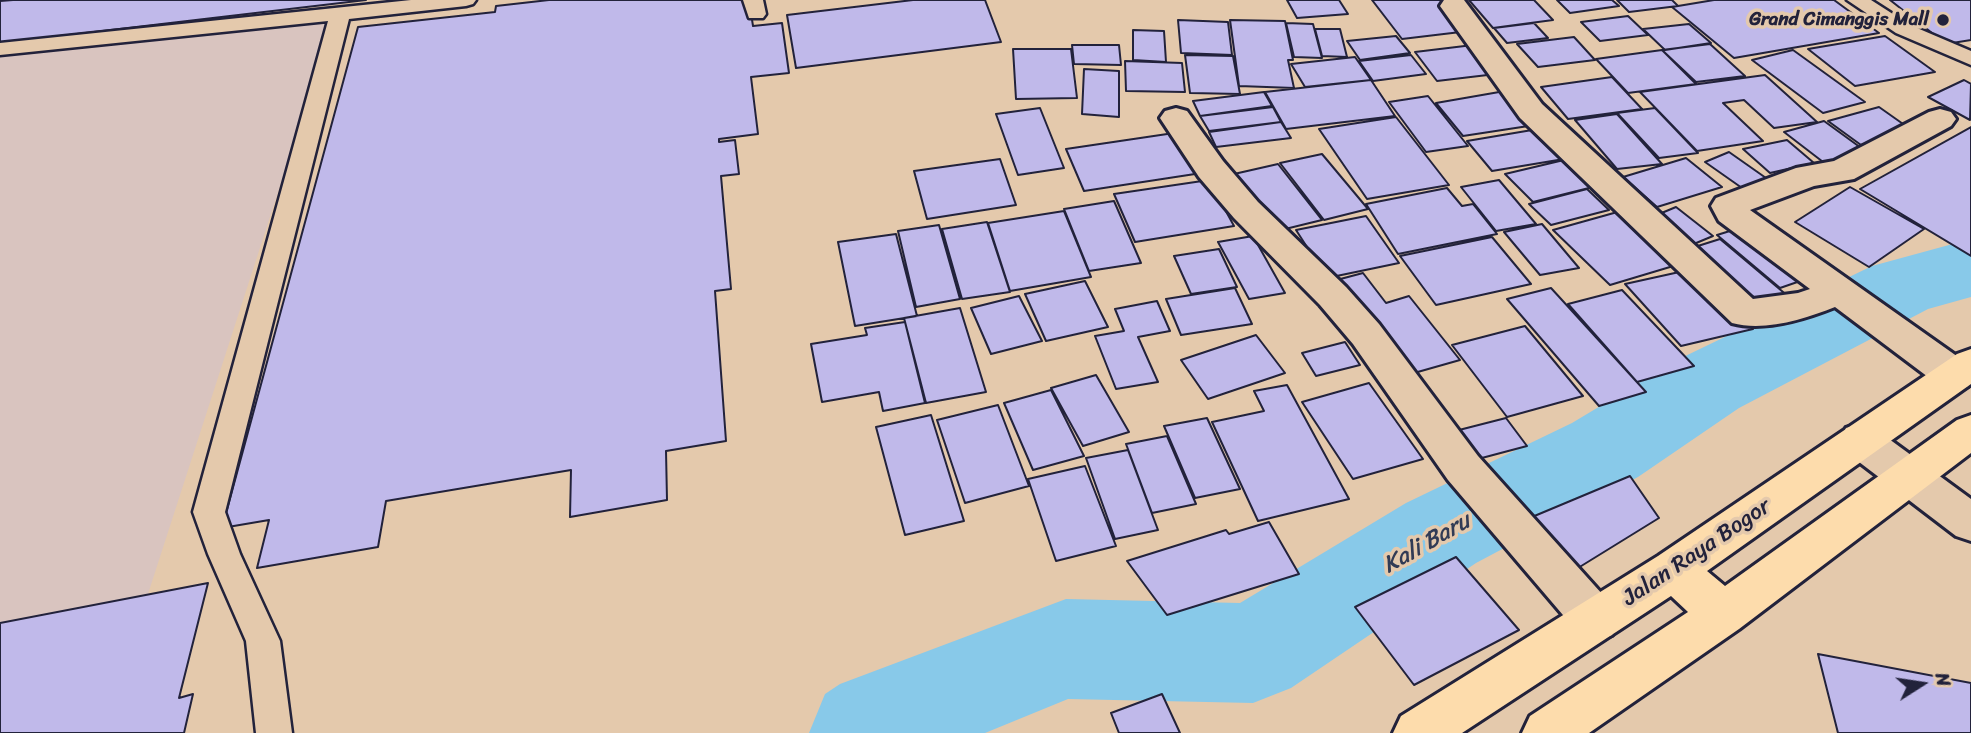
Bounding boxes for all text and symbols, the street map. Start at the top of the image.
place label: Grand Cimanggis Mall [1749,9,1929,31]
marker: Grand Cimanggis Mall [1935,12,1951,28]
street label: Jalan Raya Bogor [1618,493,1776,613]
water label: Kali Baru [1378,507,1476,581]
north arrow [1887,649,1957,719]
text: N [1926,670,1961,689]

